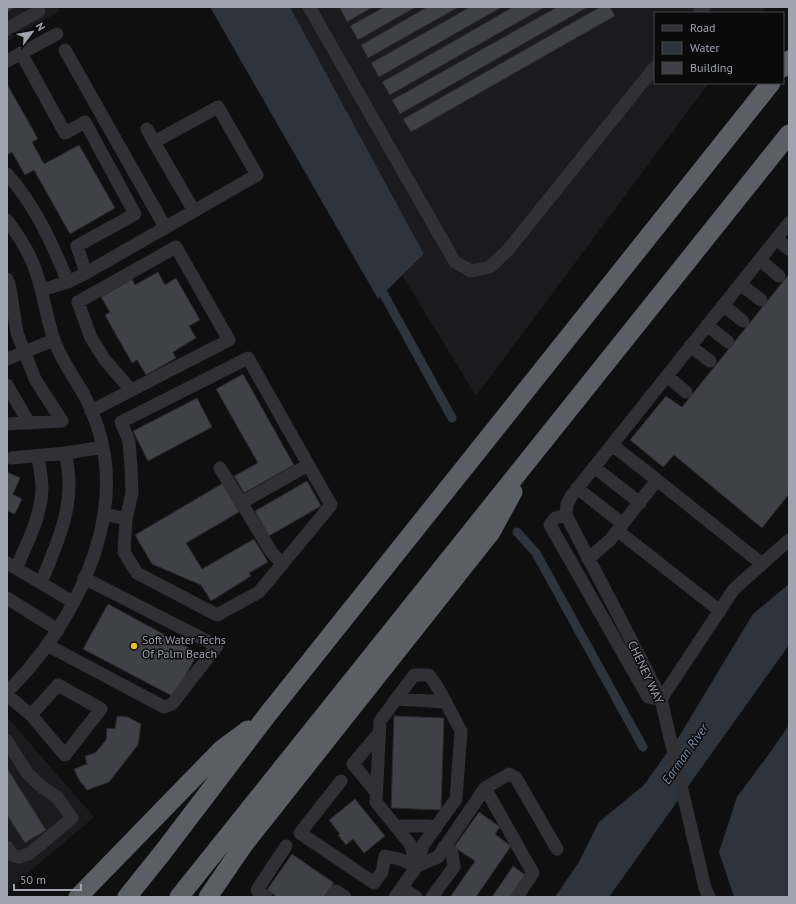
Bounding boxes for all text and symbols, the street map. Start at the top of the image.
north arrow [12,12,52,52]
legend [654,12,784,84]
text: N [33,20,48,33]
text: Road [690,20,715,35]
text: Water [690,40,720,55]
text: Building [690,60,733,75]
place label: Soft Water Techs Of Palm Beach [142,632,226,661]
street label: CHENEY WAY [625,638,667,706]
marker: Soft Water Techs Of Palm Beach [129,641,139,651]
water label: Earman River [658,720,712,788]
scale bar [14,866,81,892]
text: 50 m [20,872,46,887]

